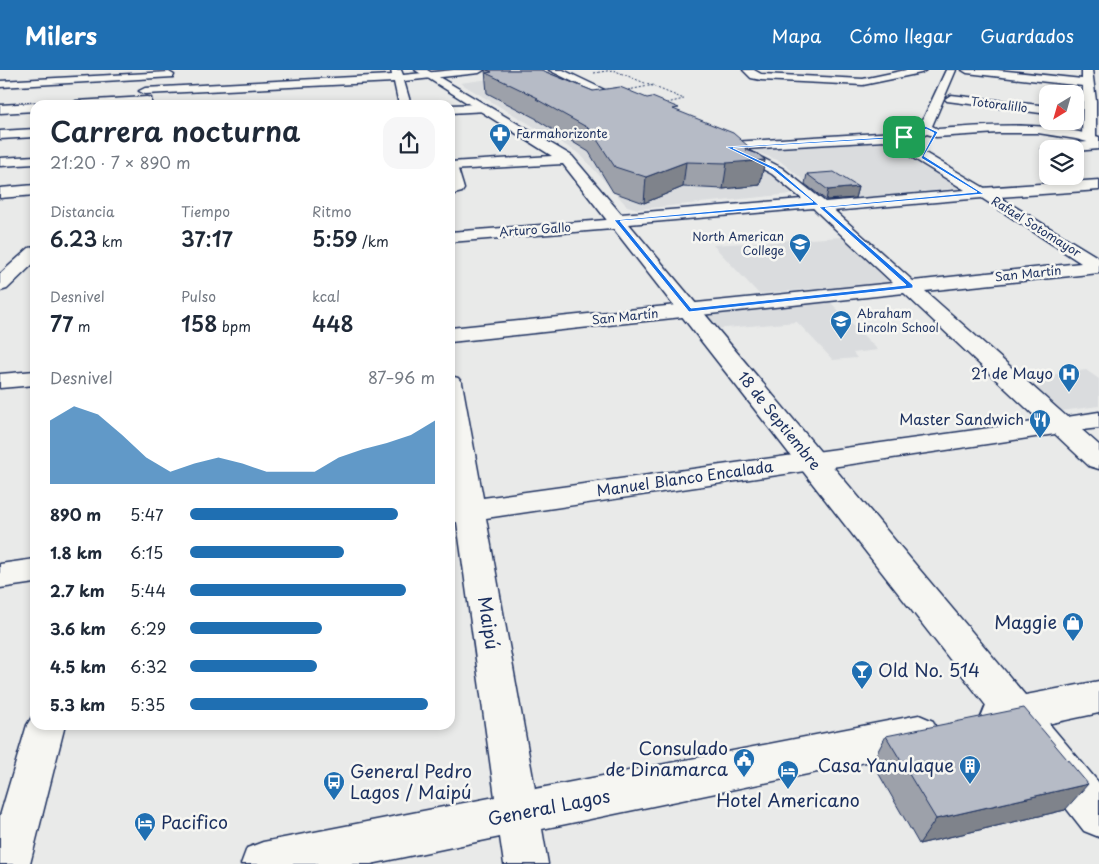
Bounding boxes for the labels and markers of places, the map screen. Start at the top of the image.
pin [883,116,925,158]
pharmacy icon: Farmahorizonte [488,122,512,153]
place label: Farmahorizonte [516,124,608,142]
place label: North American College [692,227,784,259]
school or university icon: North American College [788,232,812,263]
place label: Abraham Lincoln School [857,304,939,336]
school or university icon: Abraham Lincoln School [829,309,853,340]
place label: 21 de Mayo [971,361,1053,384]
hospital icon: 21 de Mayo [1057,362,1081,393]
place label: Master Sandwich [899,407,1024,430]
restaurant icon: Master Sandwich [1028,408,1052,439]
place label: Maggie [994,608,1057,635]
shop icon: Maggie [1061,611,1085,642]
place label: Old No. 514 [878,656,980,683]
bar icon: Old No. 514 [850,659,874,690]
place label: Consulado de Dinamarca [605,734,729,782]
public building icon: Consulado de Dinamarca [732,747,756,778]
place label: Casa Yanulaque [818,751,954,778]
building icon: Casa Yanulaque [958,754,982,785]
place label: General Pedro Lagos / Maipú [350,757,472,805]
hotel icon: Hotel Americano [776,759,800,790]
bus stop icon: General Pedro Lagos / Maipú [322,770,346,801]
place label: Hotel Americano [716,786,860,813]
place label: Pacifico [161,808,228,835]
hotel icon: Pacifico [133,811,157,842]

